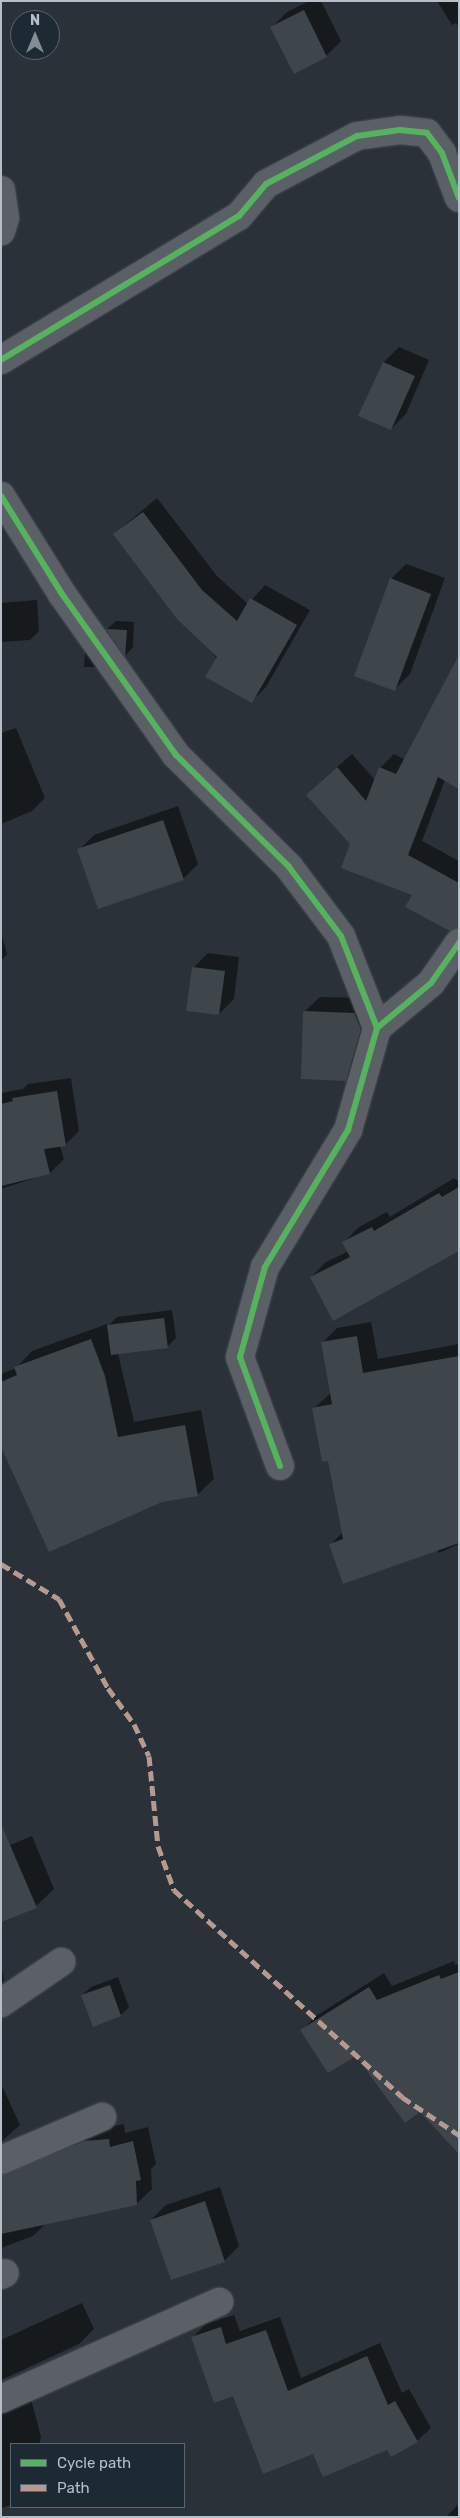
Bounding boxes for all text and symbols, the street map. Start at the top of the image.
north arrow [10,10,60,60]
text: N [30,12,40,29]
legend [10,2443,185,2508]
text: Cycle path [57,2454,131,2472]
text: Path [57,2479,90,2497]

